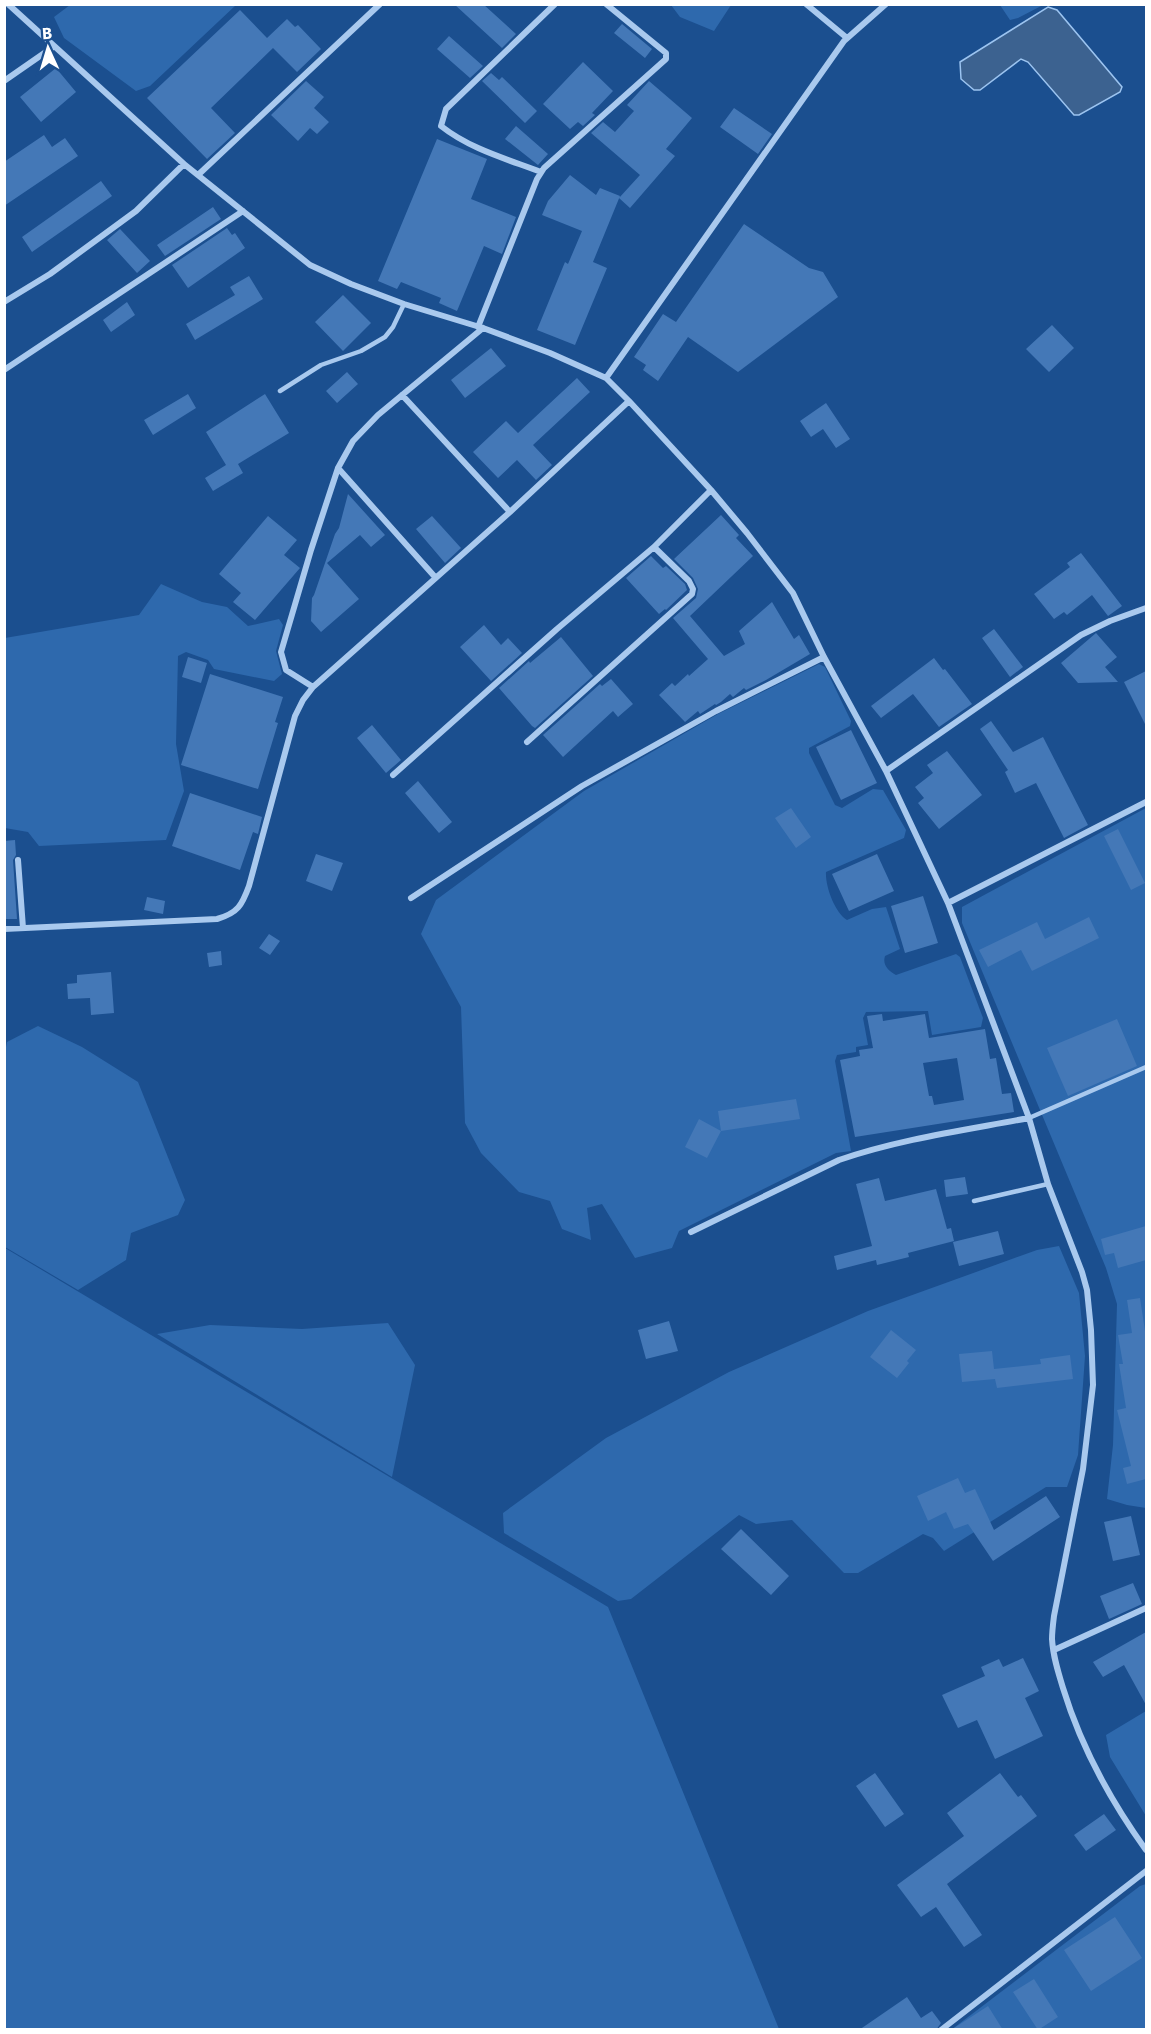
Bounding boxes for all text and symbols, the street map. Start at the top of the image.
north arrow [18,18,78,78]
text: B [41,24,53,43]

